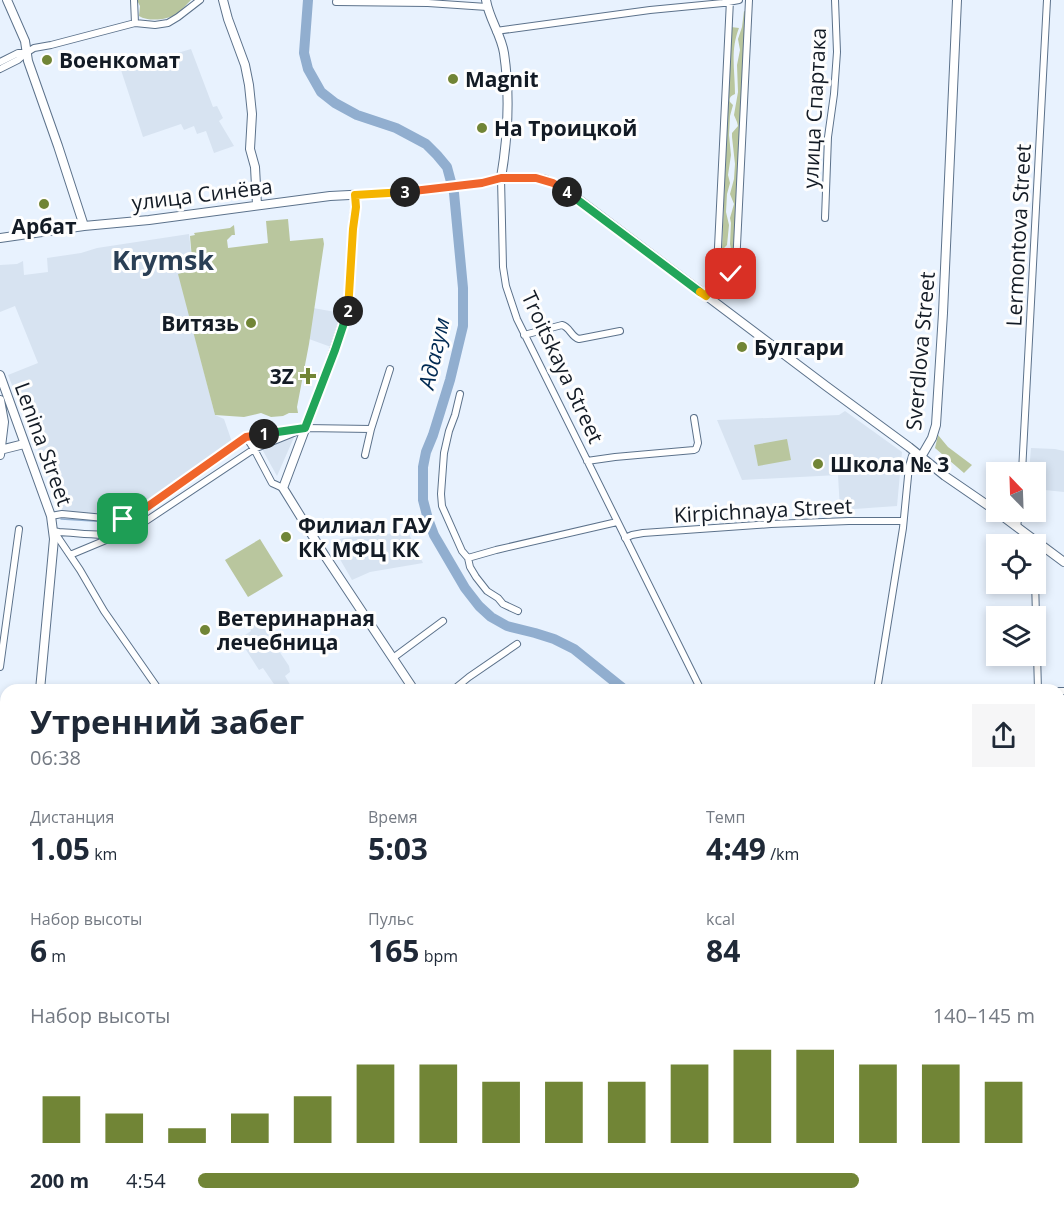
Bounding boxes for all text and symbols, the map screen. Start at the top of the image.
street label: улица Спартака [796,27,832,189]
place label: Военкомат [59,46,181,74]
marker: Военкомат [40,53,54,67]
place label: Magnit [465,65,539,93]
marker: Magnit [446,72,460,86]
place label: На Троицкой [494,114,637,142]
marker: На Троицкой [475,121,489,135]
street label: Lermontova Street [999,143,1037,327]
street label: улица Синёва [130,171,274,217]
pin: 3 [390,177,420,207]
pin: 4 [552,177,582,207]
text: 3 [400,181,410,203]
text: 4 [562,181,572,203]
marker: Арбат [37,197,51,211]
place label: Арбат [11,212,77,240]
district label: Krymsk [112,241,214,278]
pin [705,248,756,299]
icon: check [714,257,747,290]
street label: Sverdlova Street [899,270,941,432]
street label: Troitskaya Street [516,287,610,447]
pin: 2 [333,296,363,326]
text: 2 [343,300,353,322]
place label: Витязь [161,309,239,337]
water label: Адагум [410,314,456,394]
marker: Витязь [244,316,258,330]
place label: Булгари [754,333,844,361]
marker: Булгари [735,340,749,354]
place label: 3Z [270,362,294,390]
marker: 3Z [299,367,317,385]
street label: Lenina Street [9,378,79,510]
pin: 1 [249,419,279,449]
text: 1 [259,423,269,445]
place label: Школа № 3 [830,450,949,478]
marker: Школа № 3 [811,457,825,471]
north arrow [986,462,1046,522]
map controls [986,462,1046,666]
street label: Kirpichnaya Street [673,491,853,529]
pin [97,493,148,544]
icon: arrive [106,502,139,535]
place label: Филиал ГАУ КК МФЦ КК [298,511,432,563]
marker: Филиал ГАУ КК МФЦ КК [279,530,293,544]
button: locate [986,534,1046,594]
place label: Ветеринарная лечебница [217,604,375,656]
button: layers [986,606,1046,666]
marker: Ветеринарная лечебница [198,623,212,637]
text: Утренний забег [30,699,304,744]
button: share [972,704,1035,767]
text: 06:38 [30,744,81,771]
text: Дистанция [30,806,114,828]
text: Время [368,806,418,828]
text: Темп [706,806,745,828]
text: 1.05 [30,828,90,869]
text: 5:03 [368,828,428,869]
text: 4:49 [706,828,766,869]
text: km [90,843,117,865]
text: /km [766,843,799,865]
text: Набор высоты [30,908,142,930]
text: Пульс [368,908,414,930]
text: kcal [706,908,735,930]
text: 6 [30,930,47,971]
text: 165 [368,930,419,971]
text: 84 [706,930,740,971]
text: m [47,945,66,967]
text: bpm [419,945,458,967]
text: Набор высоты [30,1002,170,1029]
text: 140–145 m [933,1002,1035,1029]
text: 200 m [30,1167,89,1194]
text: 4:54 [126,1167,166,1194]

